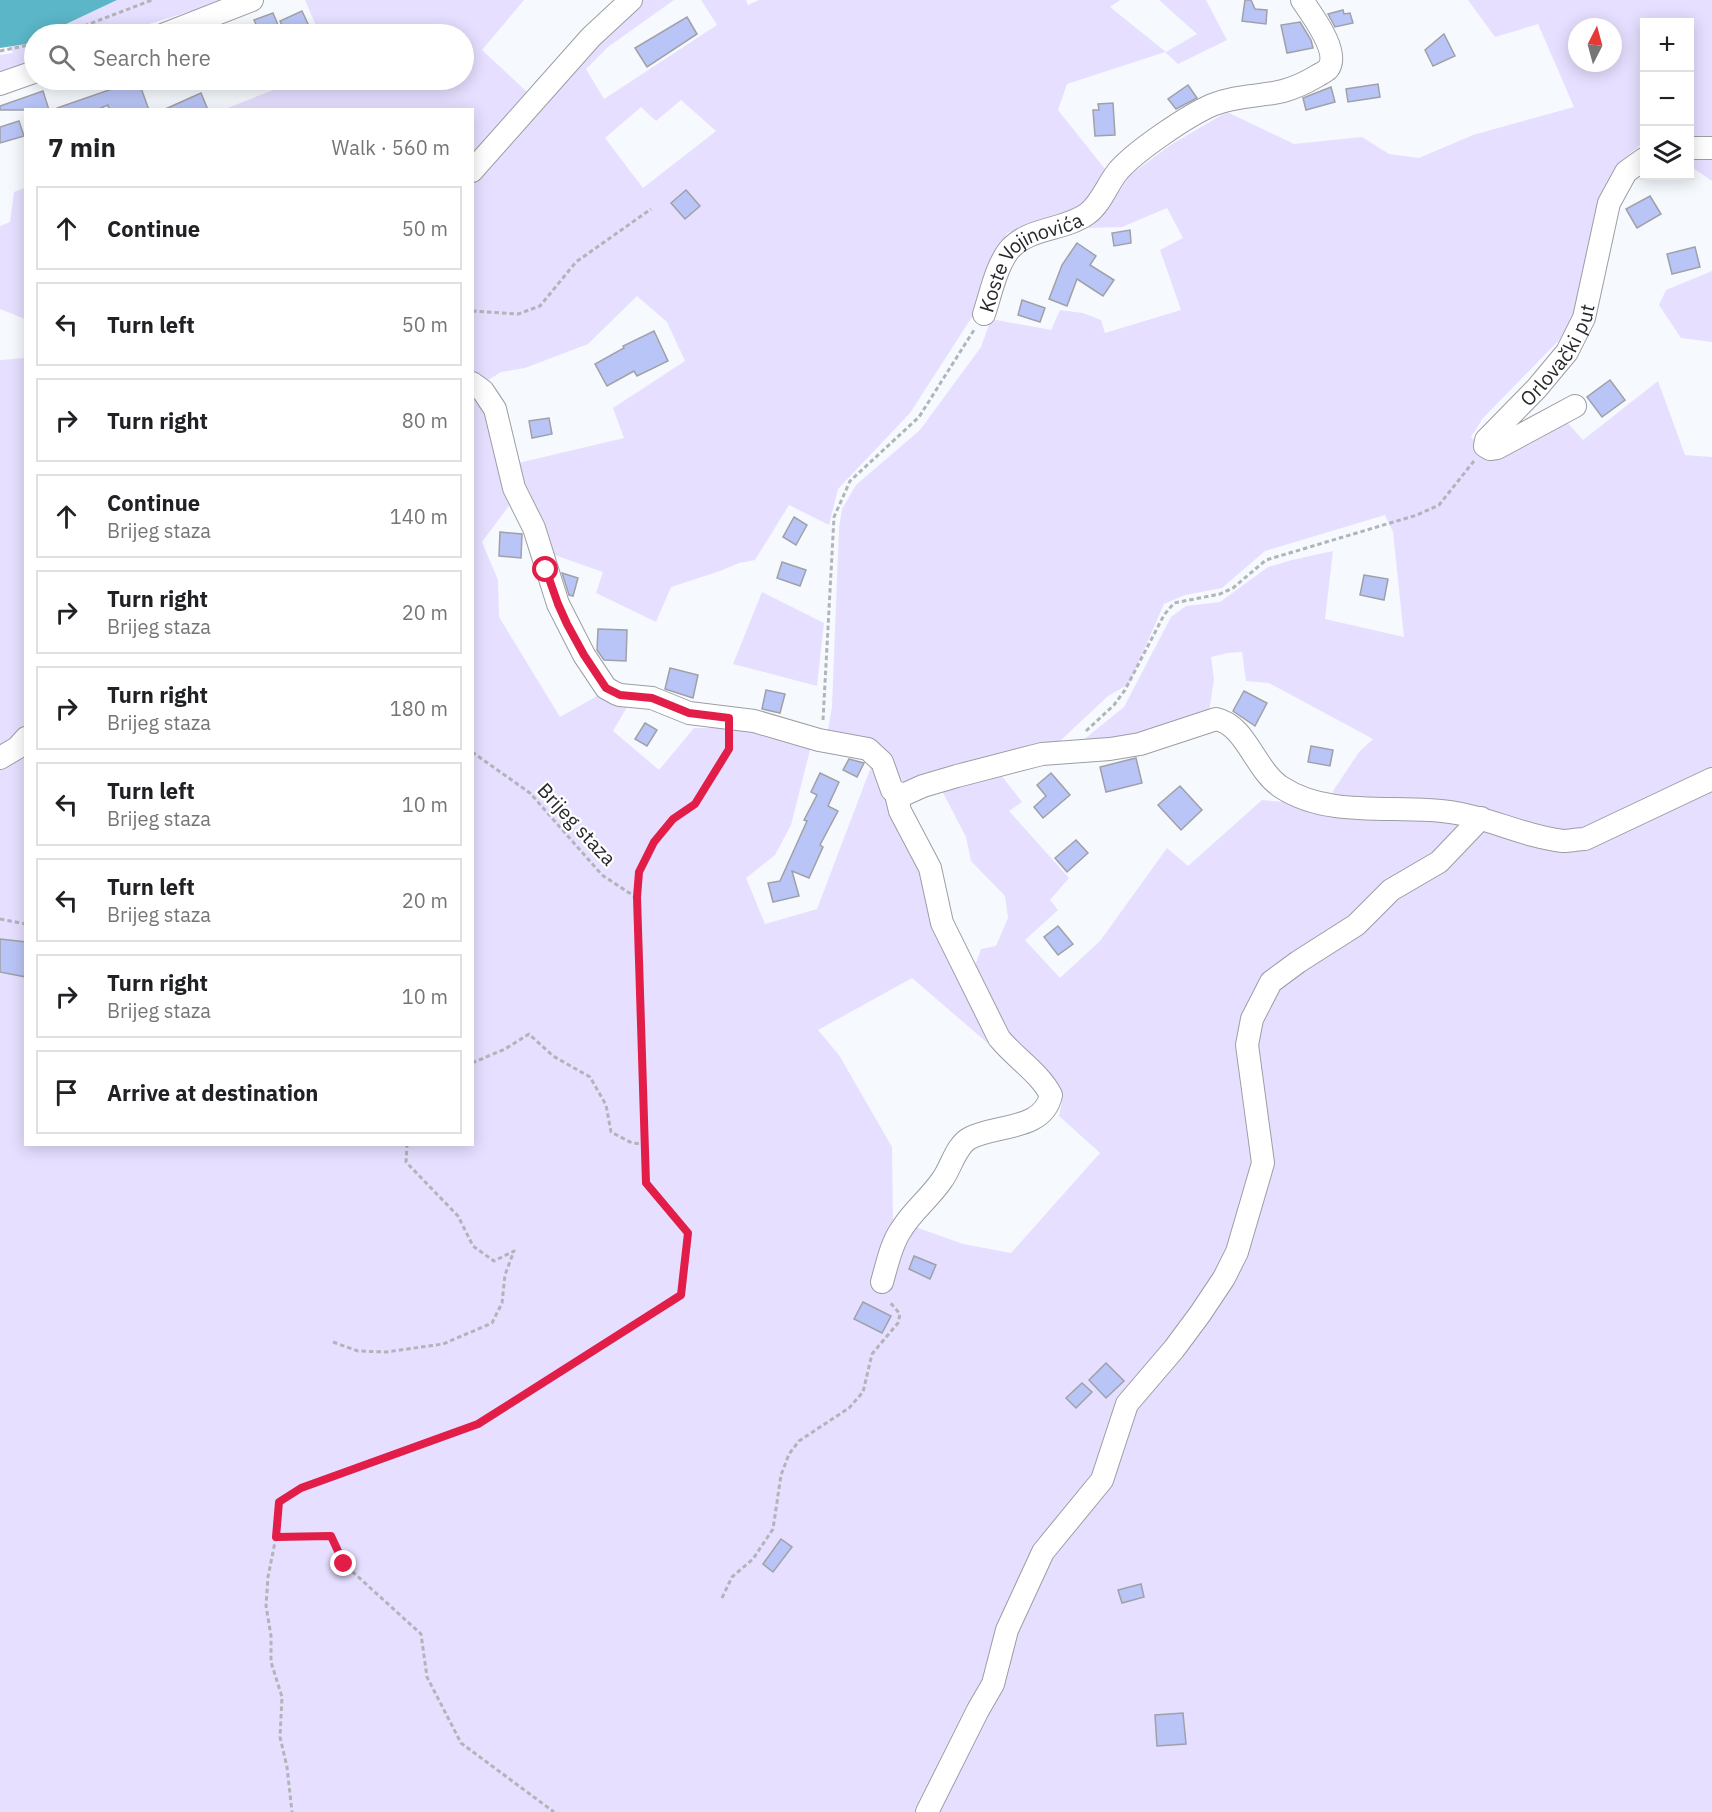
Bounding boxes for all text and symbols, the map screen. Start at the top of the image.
north arrow [1568,18,1622,72]
map controls [1640,18,1694,180]
button: + [1640,18,1694,72]
search box [24,24,474,90]
icon: search [45,41,78,74]
text: Search here [93,43,211,72]
button: − [1640,72,1694,126]
button: layers [1640,126,1694,180]
text: 7 min [48,130,116,164]
text: Walk · 560 m [332,134,450,161]
street label: Koste Vojinovića [972,205,1087,315]
icon: ahead [50,212,83,245]
text: Continue [107,214,200,243]
text: 50 m [402,215,448,242]
street label: Orlovački put [1514,301,1600,412]
icon: left [50,308,83,341]
text: Turn left [107,310,195,339]
text: 50 m [402,311,448,338]
icon: right [50,404,83,437]
text: Turn right [107,406,208,435]
text: 80 m [402,407,448,434]
text: Continue [107,488,200,517]
icon: ahead [50,500,83,533]
text: 140 m [390,503,448,530]
text: Brijeg staza [107,517,211,544]
route start [532,556,558,582]
text: Turn right [107,584,208,613]
icon: right [50,596,83,629]
text: 20 m [402,599,448,626]
text: Brijeg staza [107,613,211,640]
text: Turn right [107,680,208,709]
icon: right [50,692,83,725]
text: 180 m [390,695,448,722]
text: Brijeg staza [107,709,211,736]
text: Turn left [107,776,195,805]
street label: Brijeg staza [532,777,623,871]
icon: left [50,788,83,821]
text: 10 m [402,791,448,818]
text: Brijeg staza [107,805,211,832]
text: Turn left [107,872,195,901]
icon: left [50,884,83,917]
text: 20 m [402,887,448,914]
text: Brijeg staza [107,901,211,928]
text: Turn right [107,968,208,997]
icon: right [50,980,83,1013]
text: 10 m [402,983,448,1010]
text: Brijeg staza [107,997,211,1024]
icon: arrive [50,1076,83,1109]
text: Arrive at destination [107,1078,318,1107]
route end [330,1550,356,1576]

